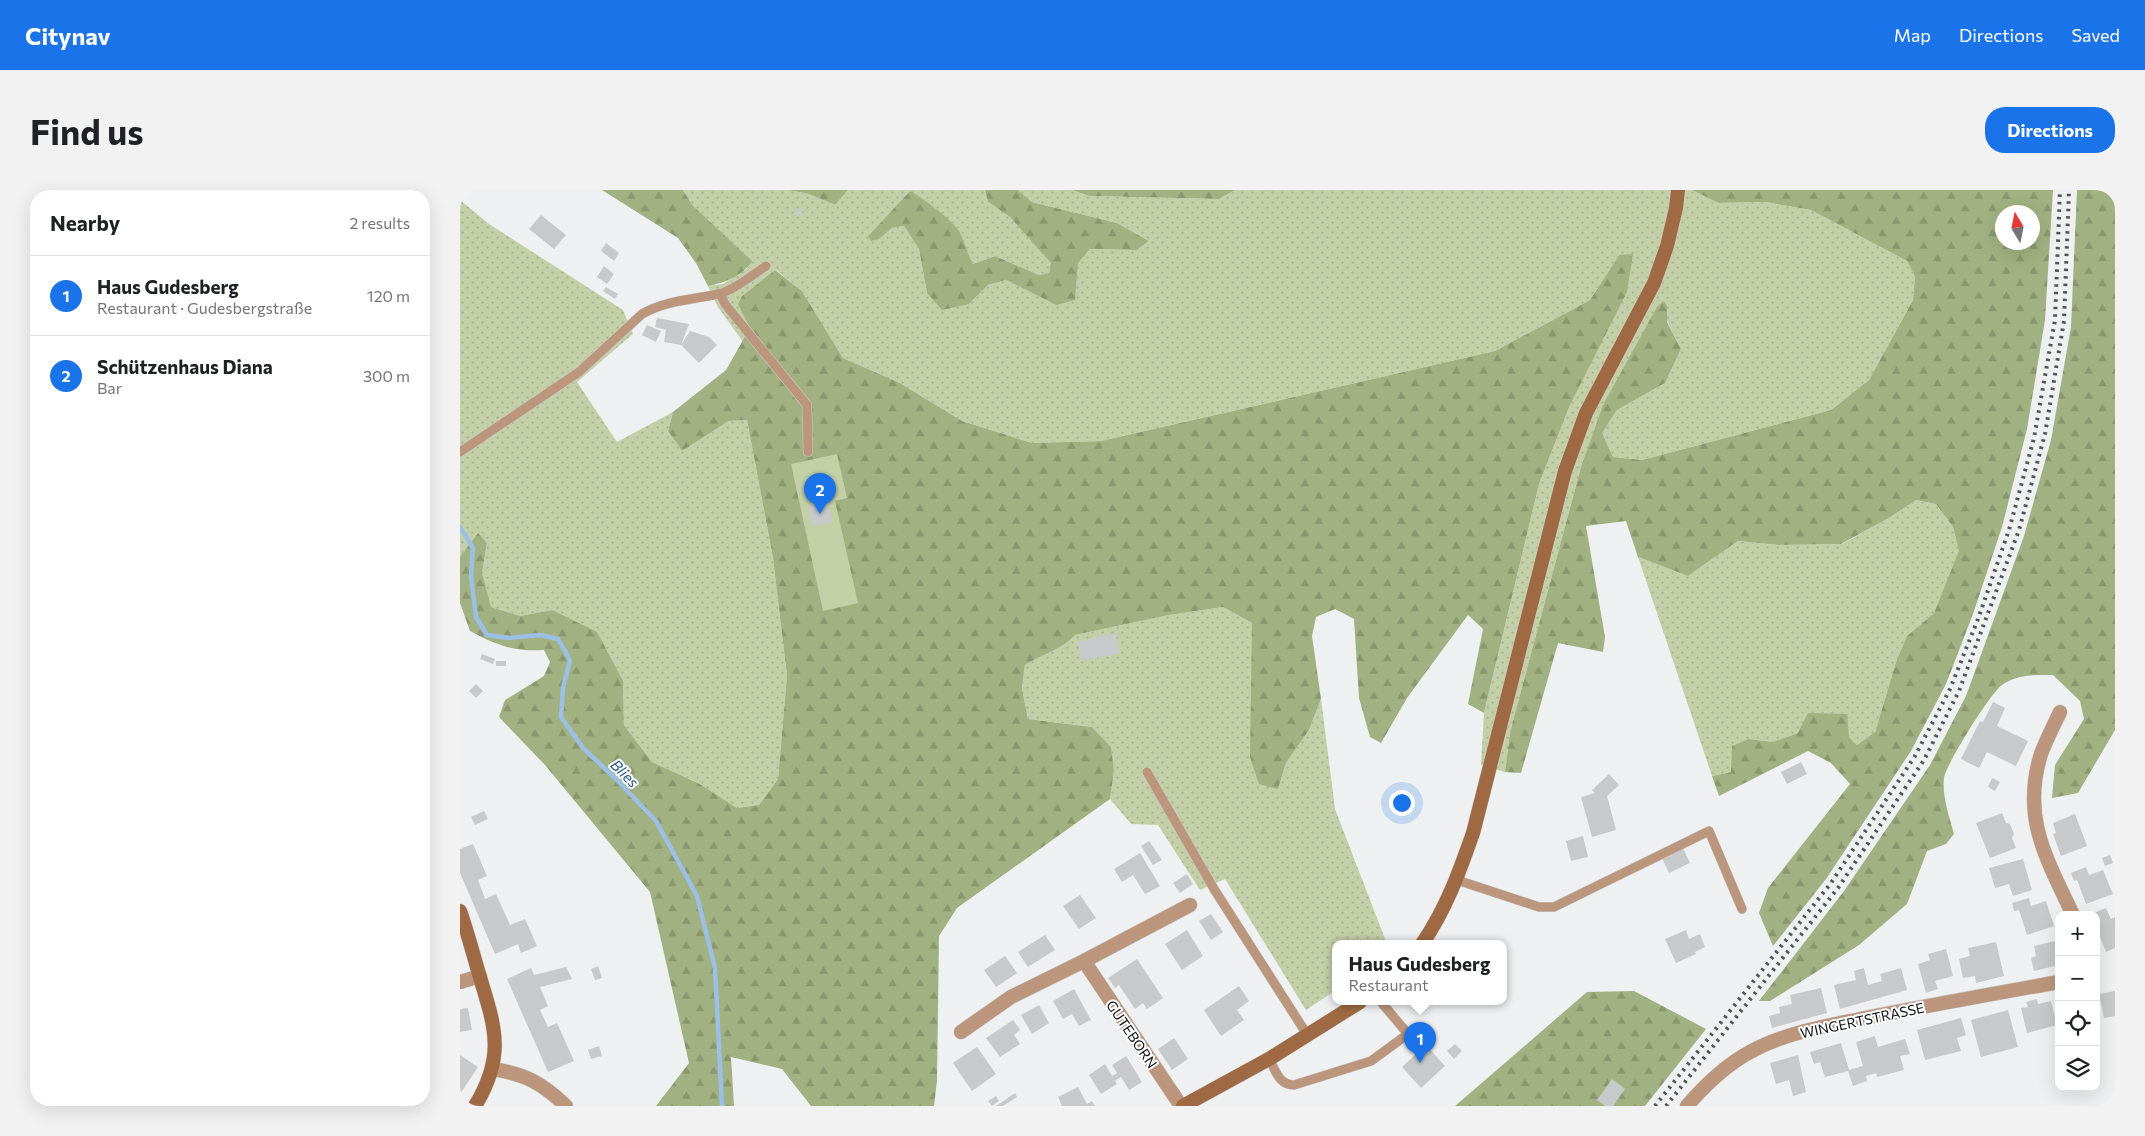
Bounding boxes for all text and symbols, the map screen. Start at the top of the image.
text: Citynav [25,21,111,50]
text: Map [1894,24,1931,46]
text: Directions [1959,24,2043,46]
text: Saved [2071,24,2120,46]
button: Directions [1985,107,2115,153]
text: Find us [30,109,144,152]
north arrow [1995,205,2040,250]
text: Nearby [50,210,120,235]
text: 2 results [349,213,410,232]
text: Haus Gudesberg [97,275,239,298]
text: 1 [62,286,70,305]
text: 120 m [367,286,410,305]
text: Restaurant · Gudesbergstraße [97,298,312,317]
text: Schützenhaus Diana [97,355,273,378]
text: 2 [61,366,71,385]
text: 300 m [363,366,410,385]
text: Bar [97,378,122,397]
pin: 2 [804,473,836,514]
water label: Blies [607,755,643,791]
your location [1389,790,1415,816]
map controls [2055,911,2100,1091]
button: + [2055,911,2100,956]
popup [1332,940,1507,1005]
text: Haus Gudesberg [1349,952,1490,975]
button: − [2055,956,2100,1001]
text: Restaurant [1349,975,1429,994]
street label: GUTEBORN [1103,997,1161,1071]
street label: WINGERTSTRASSE [1799,999,1925,1041]
button: locate [2055,1001,2100,1046]
pin: 1 [1404,1022,1436,1063]
button: layers [2055,1046,2100,1091]

